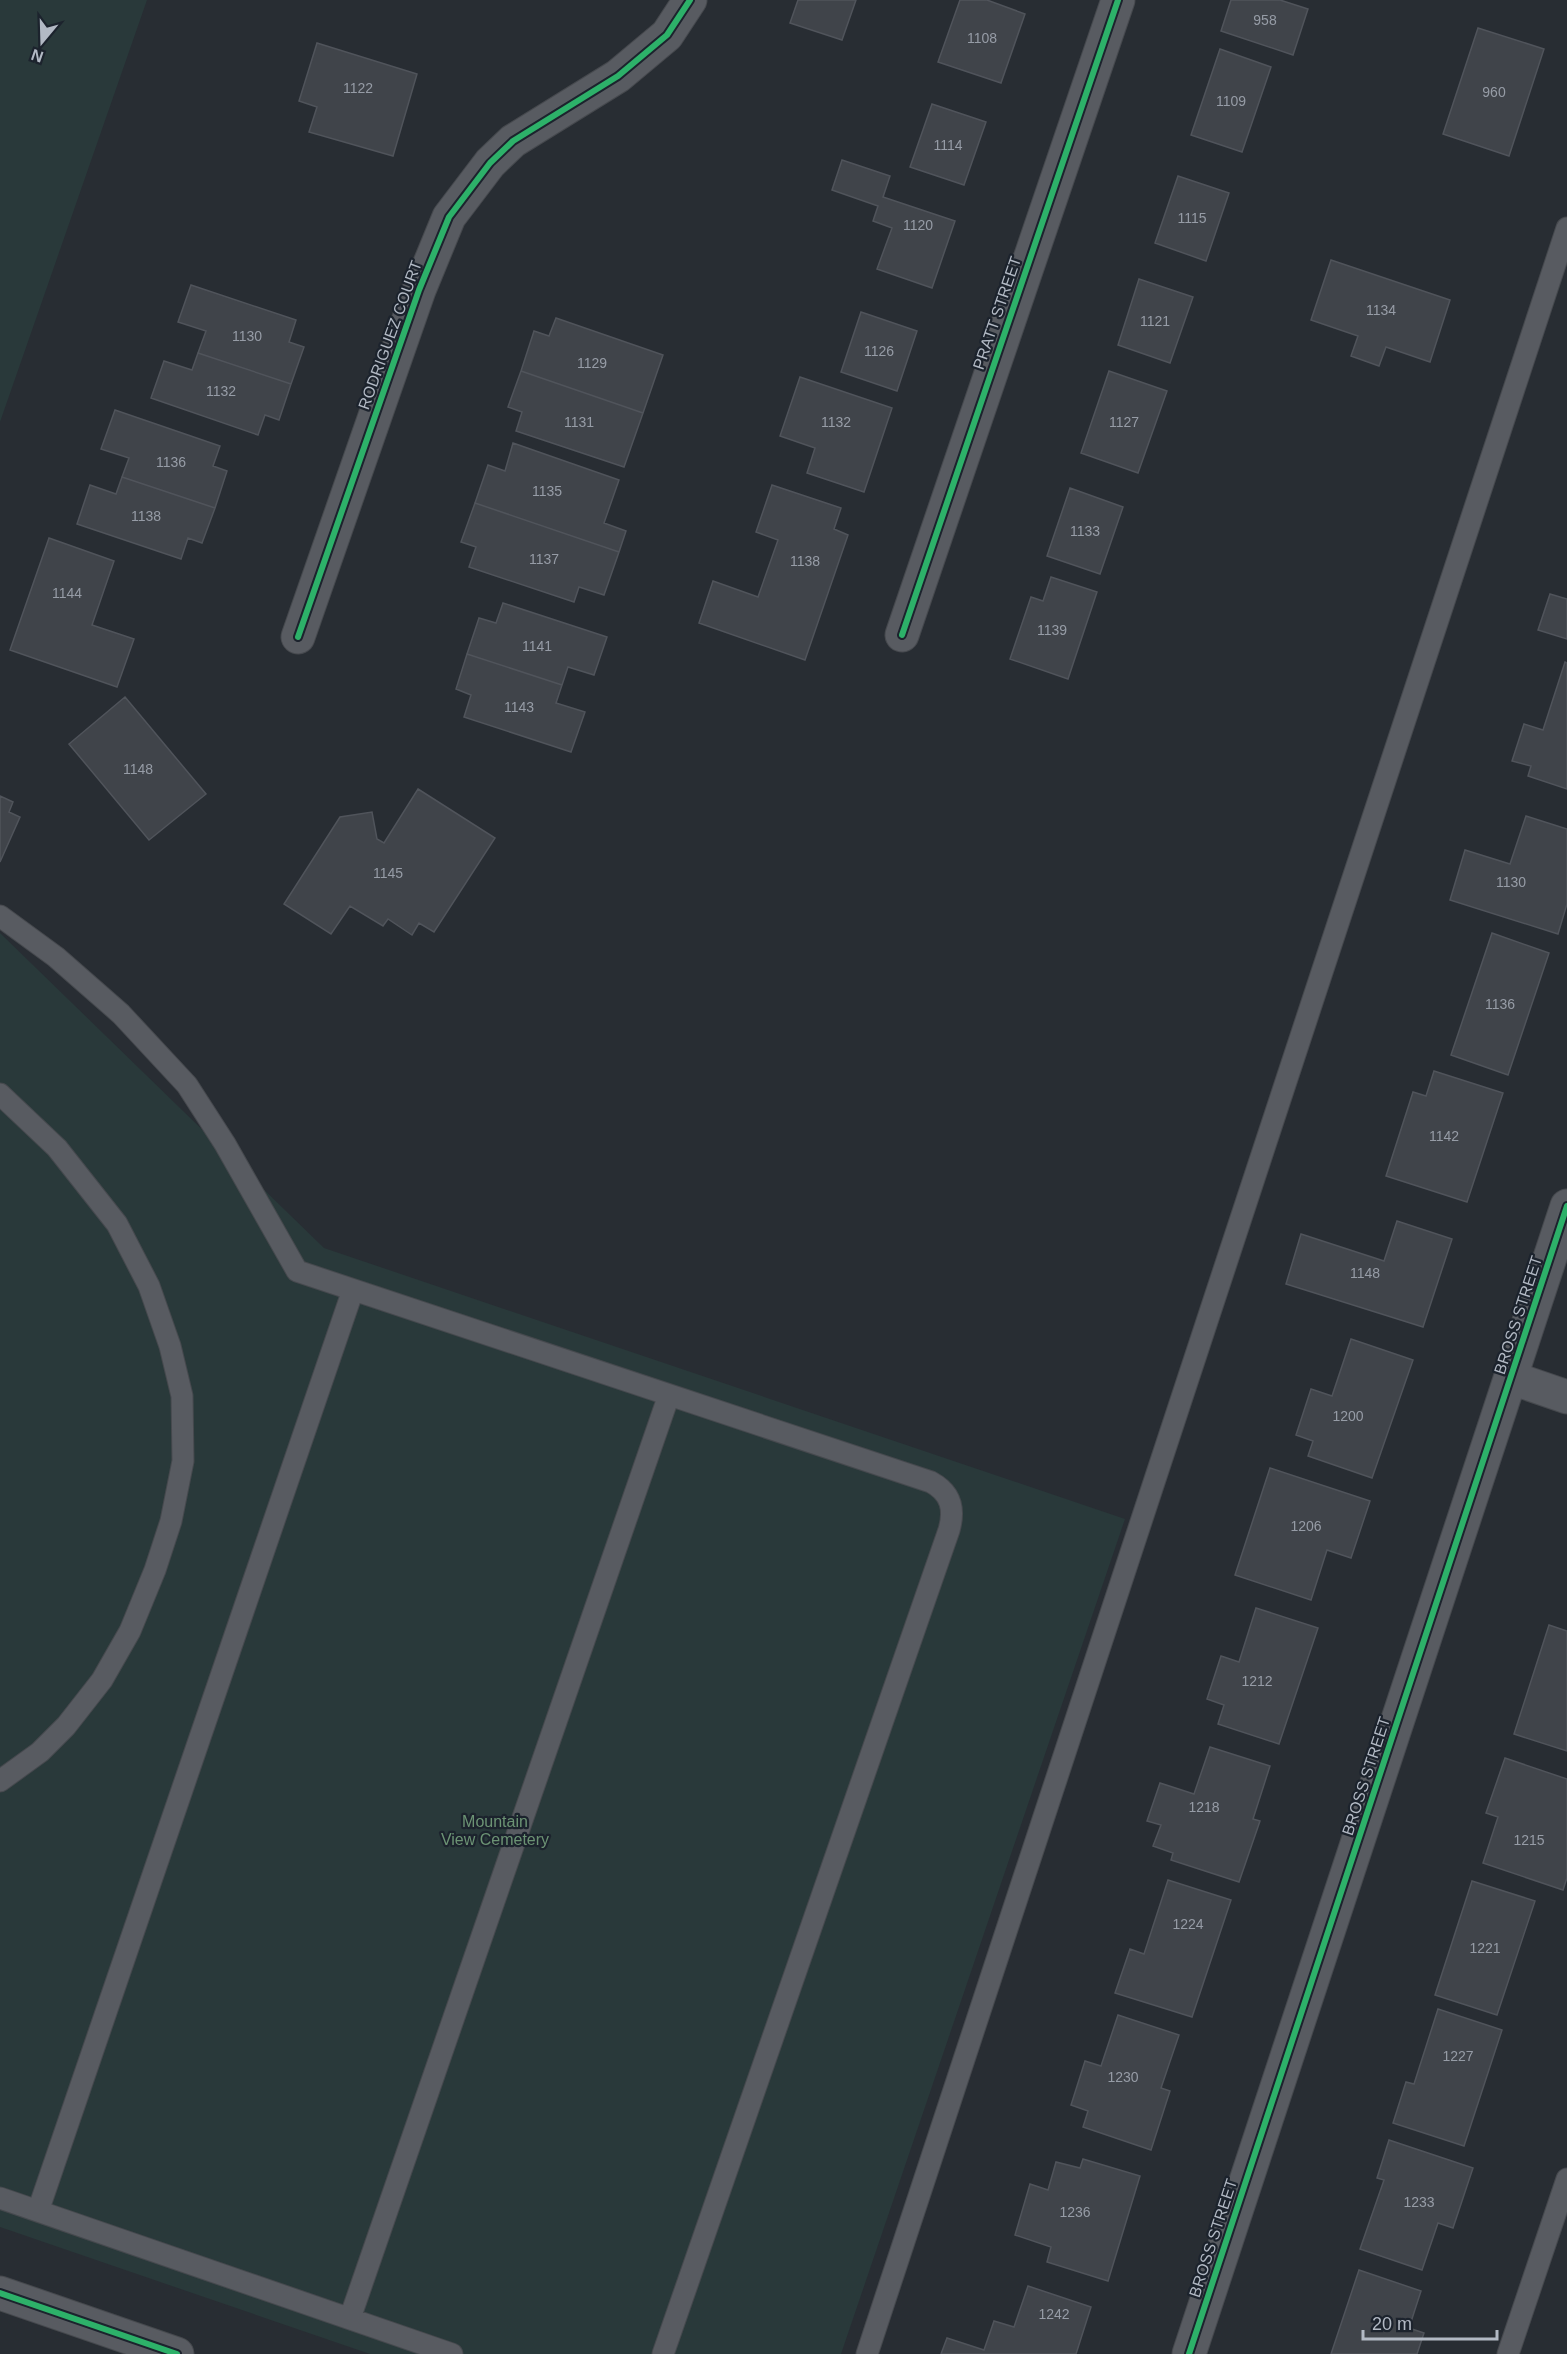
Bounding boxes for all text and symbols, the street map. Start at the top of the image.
north arrow [12,12,72,72]
house number: 958 [1253,12,1277,28]
house number: 1108 [967,30,997,46]
text: N [29,46,46,66]
house number: 1122 [343,80,373,96]
house number: 960 [1482,84,1506,100]
house number: 1109 [1216,93,1246,109]
house number: 1114 [933,137,963,153]
house number: 1115 [1177,210,1207,226]
house number: 1120 [903,217,933,233]
street label: PRATT STREET [970,254,1024,372]
street label: RODRIGUEZ COURT [355,258,425,412]
house number: 1134 [1366,302,1396,318]
house number: 1121 [1140,313,1170,329]
house number: 1130 [232,328,262,344]
house number: 1126 [864,343,894,359]
house number: 1129 [577,355,607,371]
house number: 1132 [206,383,236,399]
house number: 1131 [564,414,594,430]
house number: 1132 [821,414,851,430]
house number: 1127 [1109,414,1139,430]
house number: 1136 [156,454,186,470]
house number: 1135 [532,483,562,499]
house number: 1138 [131,508,161,524]
house number: 1133 [1070,523,1100,539]
house number: 1137 [529,551,559,567]
house number: 1138 [790,553,820,569]
house number: 1144 [52,585,82,601]
house number: 1139 [1037,622,1067,638]
house number: 1141 [522,638,552,654]
house number: 1143 [504,699,534,715]
house number: 1148 [123,761,153,777]
house number: 1145 [373,865,403,881]
house number: 1130 [1496,874,1526,890]
house number: 1136 [1485,996,1515,1012]
house number: 1142 [1429,1128,1459,1144]
street label: BROSS STREET [1491,1253,1545,1376]
house number: 1148 [1350,1265,1380,1281]
house number: 1200 [1332,1408,1364,1424]
house number: 1206 [1290,1518,1322,1534]
house number: 1212 [1241,1673,1273,1689]
street label: BROSS STREET [1339,1714,1393,1837]
house number: 1218 [1188,1799,1220,1815]
park label: Mountain View Cemetery [441,1813,549,1848]
house number: 1215 [1513,1832,1545,1848]
house number: 1224 [1172,1916,1204,1932]
house number: 1221 [1469,1940,1501,1956]
house number: 1227 [1442,2048,1474,2064]
house number: 1230 [1107,2069,1139,2085]
street label: BROSS STREET [1186,2176,1240,2299]
house number: 1233 [1403,2194,1435,2210]
house number: 1236 [1059,2204,1091,2220]
scale bar [1363,2303,1496,2341]
house number: 1242 [1038,2306,1070,2322]
text: 20 m [1372,2314,1412,2334]

